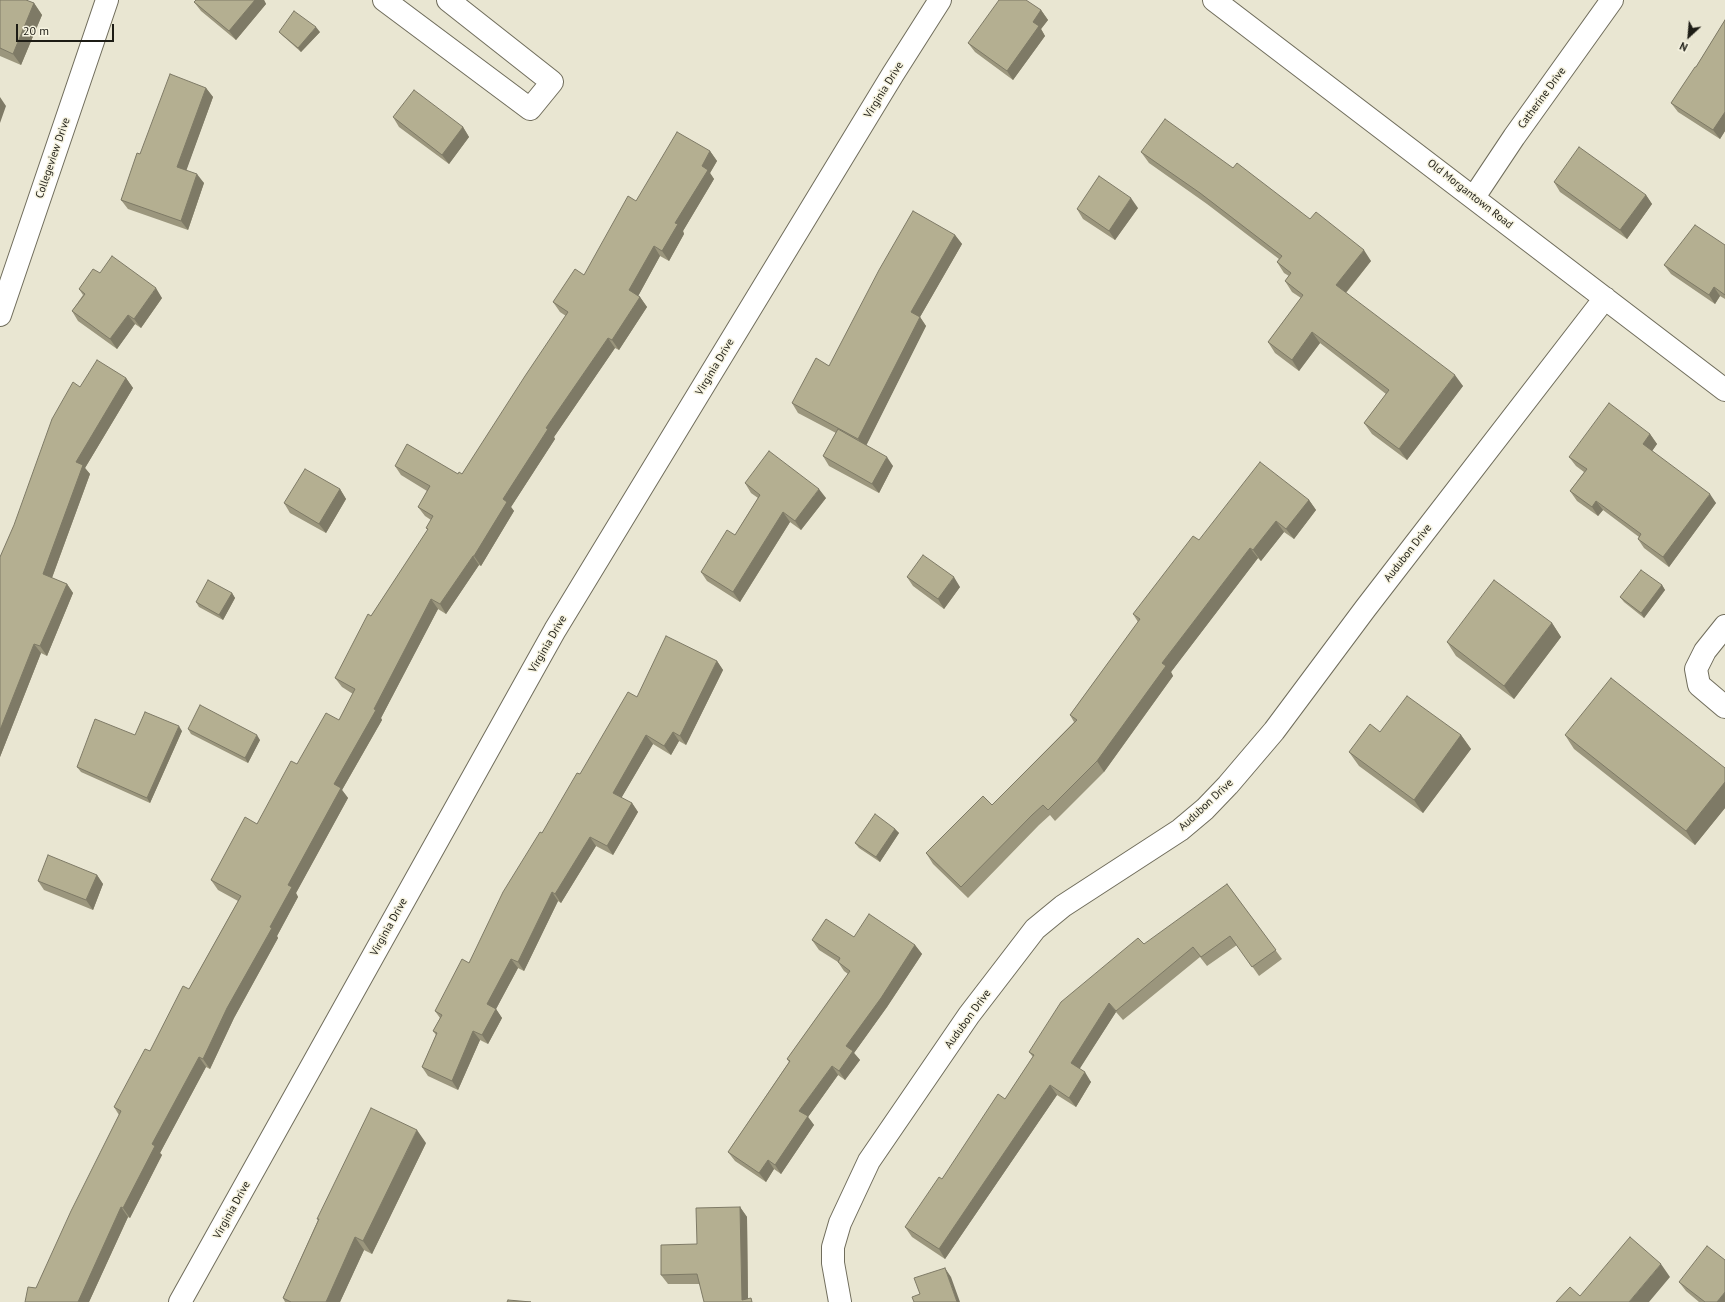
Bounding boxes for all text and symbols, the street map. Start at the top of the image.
scale bar [18,16,116,42]
north arrow [1669,16,1709,56]
text: 20 m [23,23,49,38]
text: N [1677,39,1690,55]
street label: Virginia Drive [861,59,907,121]
street label: Catherine Drive [1515,65,1569,131]
street label: Collegeview Drive [33,116,73,200]
street label: Old Morgantown Road [1425,156,1515,232]
street label: Virginia Drive [693,336,737,398]
street label: Audubon Drive [1381,521,1435,585]
street label: Virginia Drive [526,613,570,675]
street label: Audubon Drive [1176,776,1236,834]
street label: Virginia Drive [368,896,410,958]
street label: Audubon Drive [942,987,994,1051]
street label: Virginia Drive [211,1179,253,1241]

